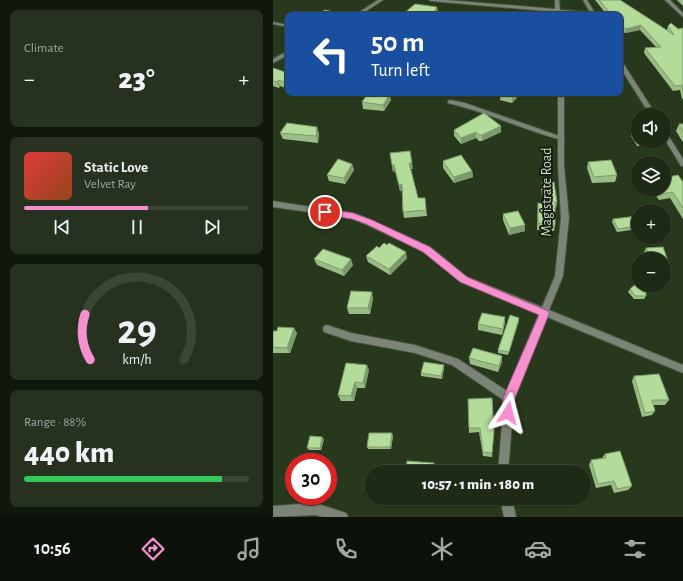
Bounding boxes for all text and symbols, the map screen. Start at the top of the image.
icon: left [305,28,357,80]
text: 50 m [371,29,425,57]
text: Climate [24,42,63,55]
text: Turn left [371,62,430,80]
text: 23° [118,64,155,94]
text: − [24,68,35,90]
text: + [238,68,249,90]
map controls [631,108,671,292]
button: sound [631,108,671,148]
street label: Magistrate Road [540,148,554,236]
button: layers [631,156,671,196]
text: Static Love [84,160,148,175]
text: Velvet Ray [84,178,136,191]
pin [308,195,342,229]
icon: arrive [314,201,336,223]
button: + [631,204,671,244]
icon: previous [51,216,73,238]
icon: pause [126,216,148,238]
icon: next [201,216,223,238]
button: − [631,252,671,292]
text: 29 [117,310,156,351]
text: km/h [122,352,151,366]
position arrow [487,392,529,434]
text: Range · 88% [24,416,86,429]
text: 440 km [24,438,114,468]
speed limit sign: 30 [285,453,337,505]
text: 10:57 · 1 min · 180 m [422,477,534,492]
icon: directions [139,535,167,563]
icon: music [235,535,263,563]
icon: phone [332,535,360,563]
icon: climate [428,535,456,563]
icon: car [524,535,552,563]
icon: filters [621,535,649,563]
text: 10:56 [34,540,71,558]

